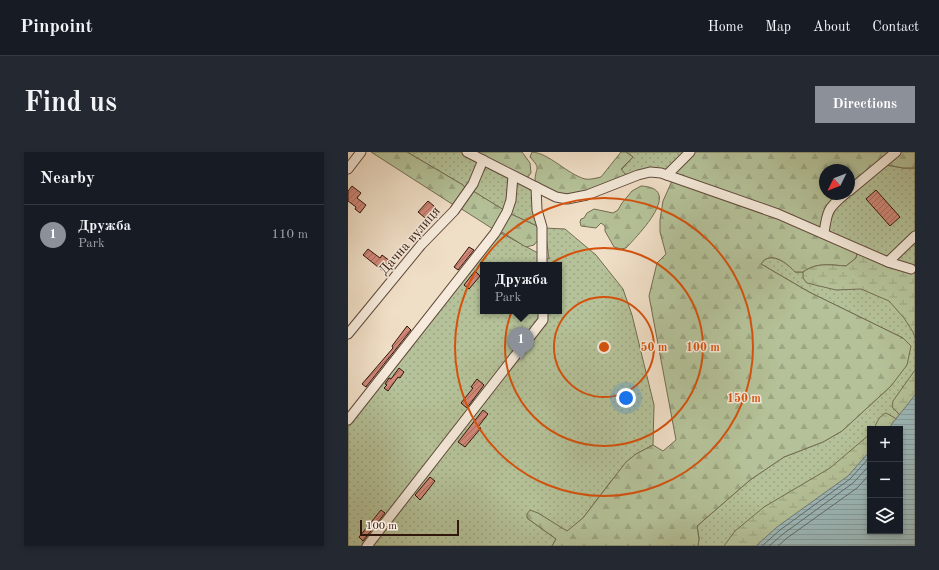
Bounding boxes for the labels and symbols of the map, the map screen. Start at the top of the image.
north arrow [819,164,855,200]
street label: Дачна вулиця [376,204,443,278]
pin: 1 [508,327,534,360]
centre of rings [597,340,611,354]
text: 50 m [641,341,668,354]
text: 100 m [686,342,720,354]
your location [616,388,636,408]
text: 150 m [727,392,761,405]
scale bar [360,518,459,537]

